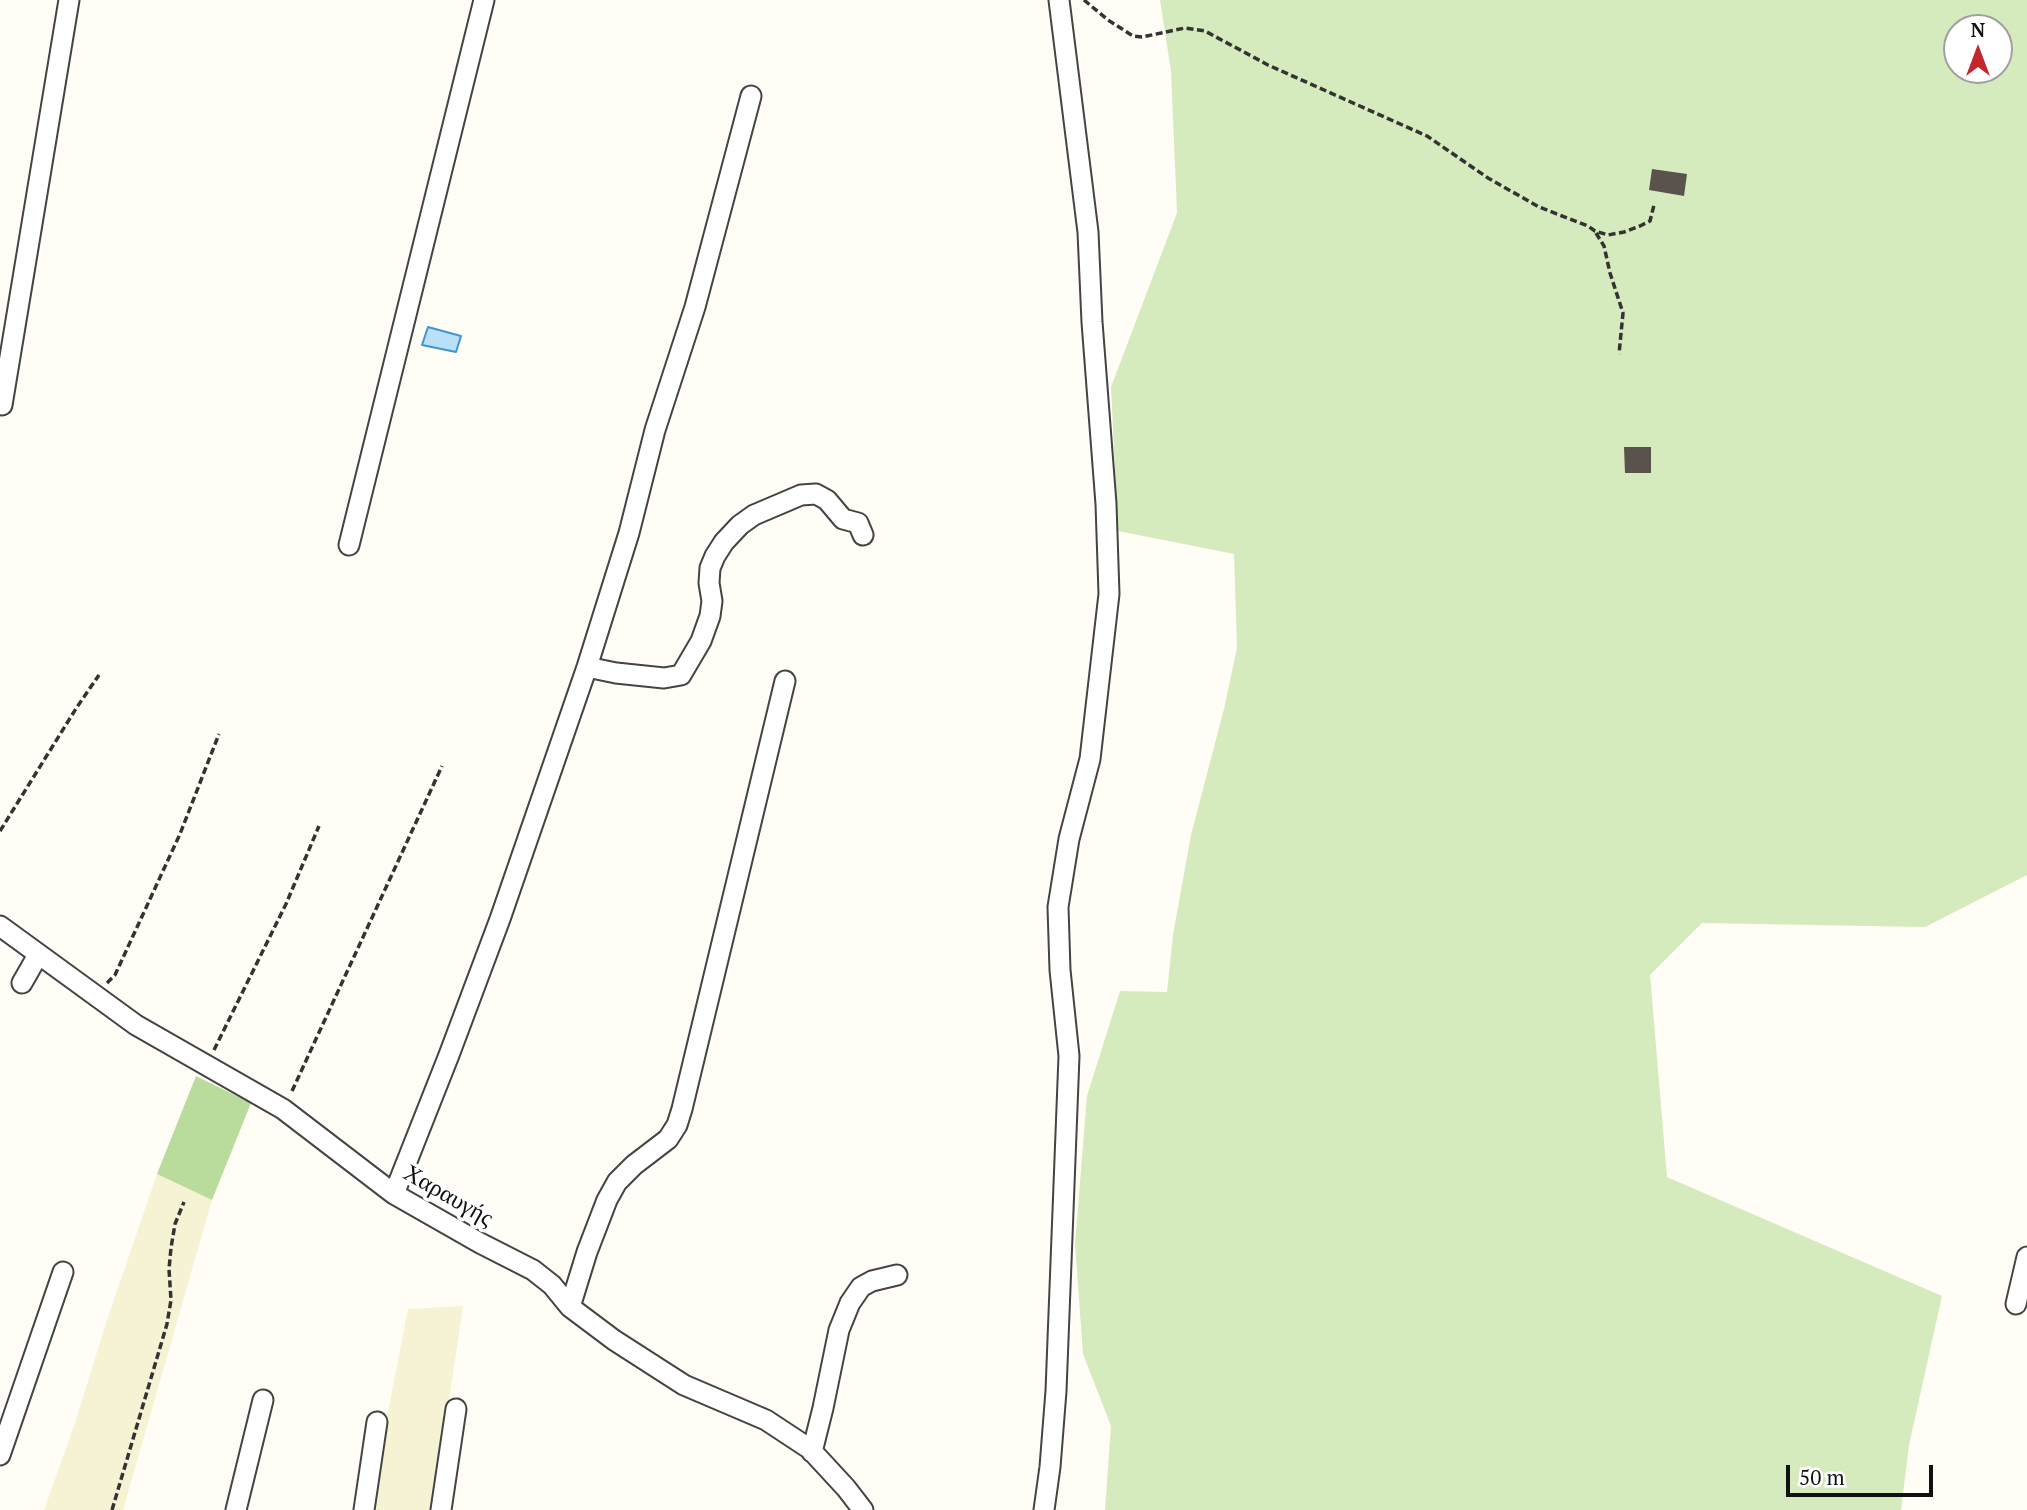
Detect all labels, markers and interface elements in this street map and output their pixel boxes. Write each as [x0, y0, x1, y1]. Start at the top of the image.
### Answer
north arrow [1943, 14, 2013, 84]
text: N [1971, 17, 1985, 42]
street label: Χαραυγής [398, 1159, 498, 1233]
scale bar [1789, 1450, 1936, 1494]
text: 50 m [1799, 1463, 1845, 1491]

